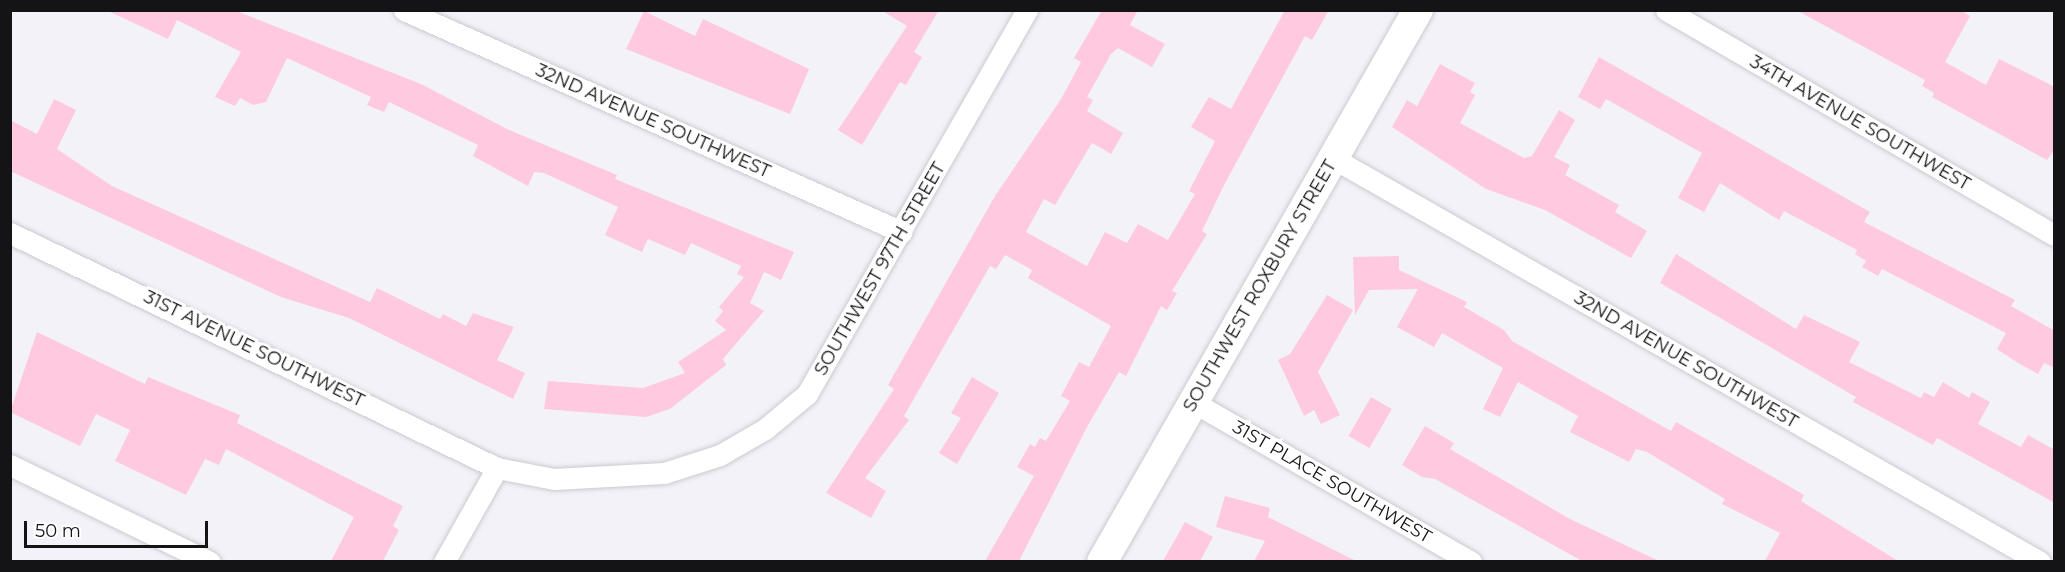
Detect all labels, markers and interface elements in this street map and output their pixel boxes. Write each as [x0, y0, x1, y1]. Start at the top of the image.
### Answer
street label: 34TH AVENUE SOUTHWEST [1746, 51, 1974, 195]
street label: 32ND AVENUE SOUTHWEST [532, 59, 774, 183]
street label: SOUTHWEST ROXBURY STREET [1179, 156, 1341, 416]
street label: SOUTHWEST 97TH STREET [810, 159, 950, 379]
street label: 31ST AVENUE SOUTHWEST [140, 286, 368, 412]
street label: 32ND AVENUE SOUTHWEST [1570, 287, 1802, 433]
street label: 31ST PLACE SOUTHWEST [1229, 416, 1435, 548]
scale bar [27, 509, 212, 547]
text: 50 m [35, 520, 81, 542]

